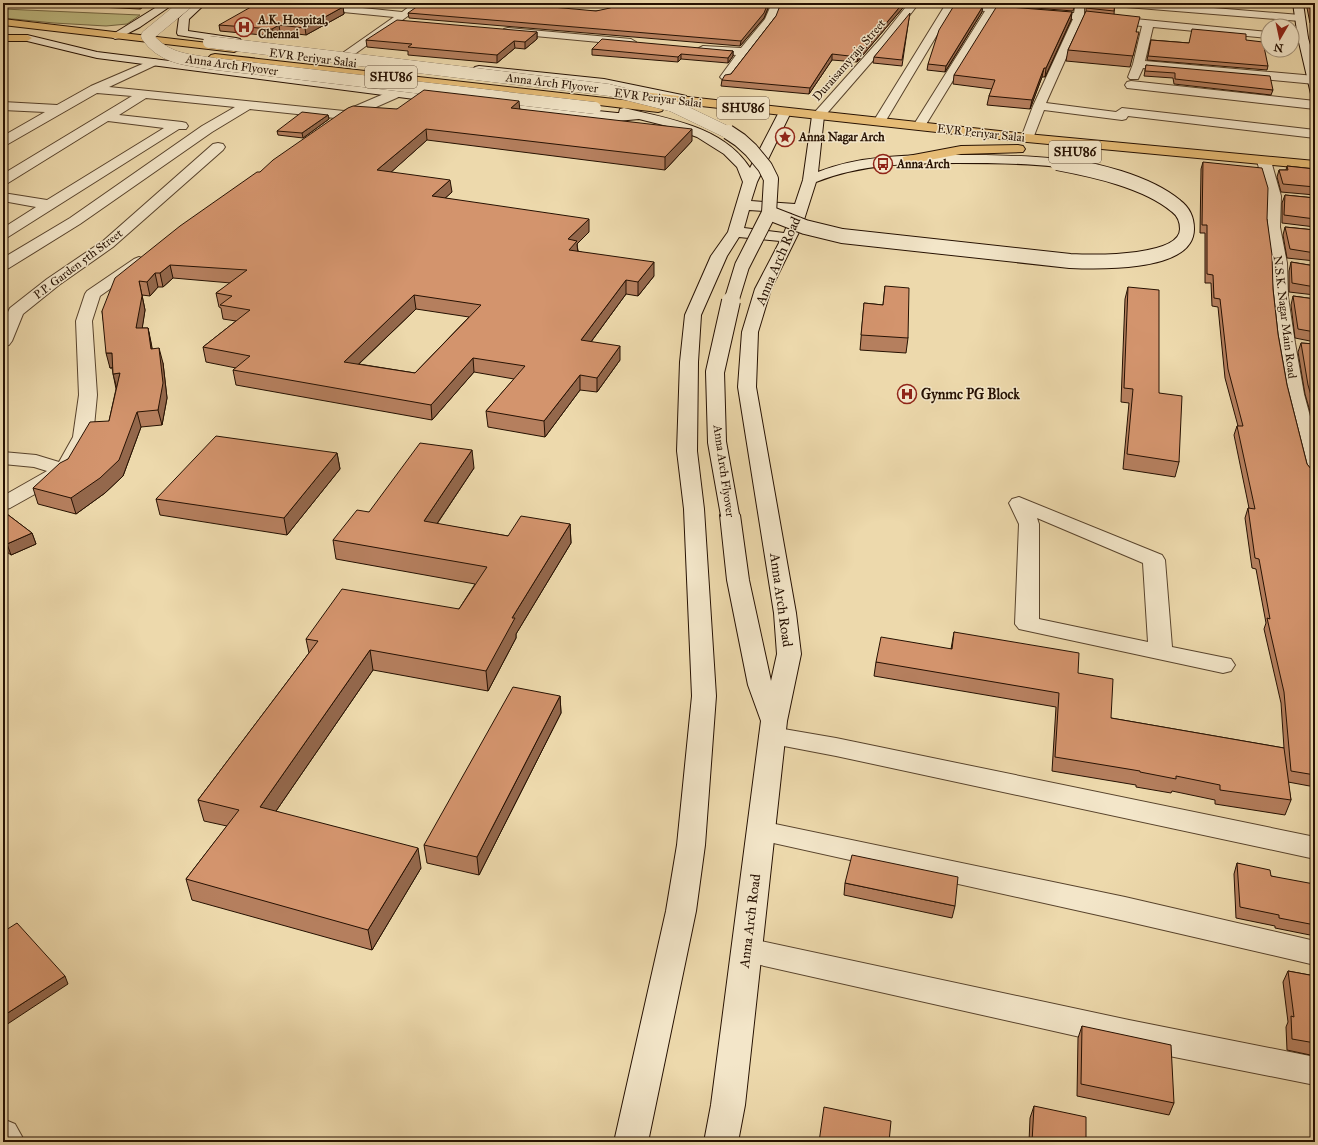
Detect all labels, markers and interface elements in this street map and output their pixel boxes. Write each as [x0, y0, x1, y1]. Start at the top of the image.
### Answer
place label: A.K. Hospital, Chennai [257, 13, 328, 41]
hospital icon: A.K. Hospital, Chennai [233, 16, 255, 38]
street label: Duraisamyraja Street [810, 16, 889, 104]
north arrow [1260, 18, 1300, 58]
text: N [1272, 40, 1284, 55]
street label: EVR Periyar Salai [268, 46, 358, 70]
street label: Anna Arch Flyover [184, 51, 280, 78]
road number: SHU86 [365, 66, 417, 88]
street label: Anna Arch Flyover [504, 70, 600, 96]
street label: EVR Periyar Salai [613, 86, 703, 110]
road number: SHU86 [717, 97, 769, 119]
street label: EVR Periyar Salai [936, 121, 1026, 145]
place icon: Anna Nagar Arch [774, 126, 796, 148]
place label: Anna Nagar Arch [798, 130, 885, 145]
road number: SHU86 [1049, 141, 1101, 163]
bus stop icon: Anna Arch [872, 153, 894, 175]
place label: Anna Arch [896, 157, 950, 171]
street label: Anna Arch Road [751, 214, 804, 309]
street label: P.P. Garden 5th Street [31, 226, 126, 302]
street label: N.S.K. Nagar Main Road [1270, 255, 1299, 379]
hospital icon: Gynmc PG Block [896, 383, 918, 405]
place label: Gynmc PG Block [921, 386, 1020, 404]
street label: Anna Arch Flyover [710, 423, 737, 519]
street label: Anna Arch Road [766, 551, 796, 648]
street label: Anna Arch Road [736, 873, 764, 970]

